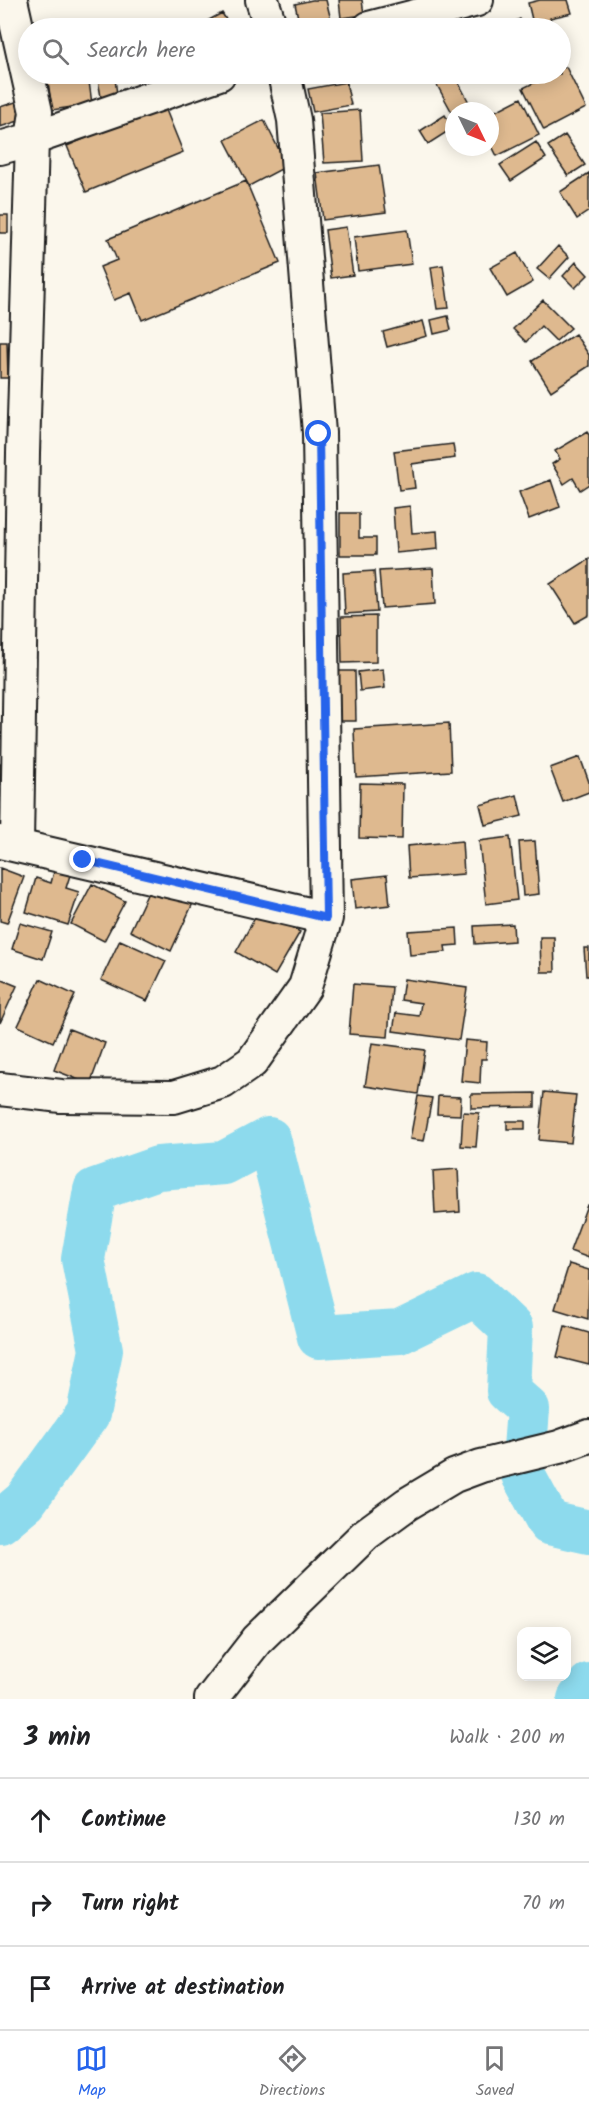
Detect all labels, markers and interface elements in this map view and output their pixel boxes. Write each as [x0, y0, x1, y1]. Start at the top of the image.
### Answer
search box [18, 18, 571, 84]
text: Search here [87, 34, 195, 69]
icon: search [39, 35, 72, 68]
north arrow [445, 102, 499, 156]
route start [305, 420, 331, 446]
route end [69, 846, 95, 872]
map controls [517, 1627, 571, 1681]
button: layers [517, 1627, 571, 1681]
text: 3 min [24, 1717, 91, 1759]
text: Walk · 200 m [449, 1722, 565, 1754]
text: Continue [81, 1803, 166, 1838]
icon: ahead [24, 1804, 57, 1837]
text: 130 m [513, 1804, 565, 1836]
text: Turn right [81, 1887, 179, 1922]
icon: right [24, 1888, 57, 1921]
text: 70 m [522, 1888, 565, 1920]
text: Arrive at destination [81, 1971, 284, 2006]
icon: arrive [24, 1972, 57, 2005]
tab: Map [75, 2042, 108, 2103]
tab: Directions [259, 2042, 325, 2103]
tab: Saved [476, 2042, 514, 2103]

